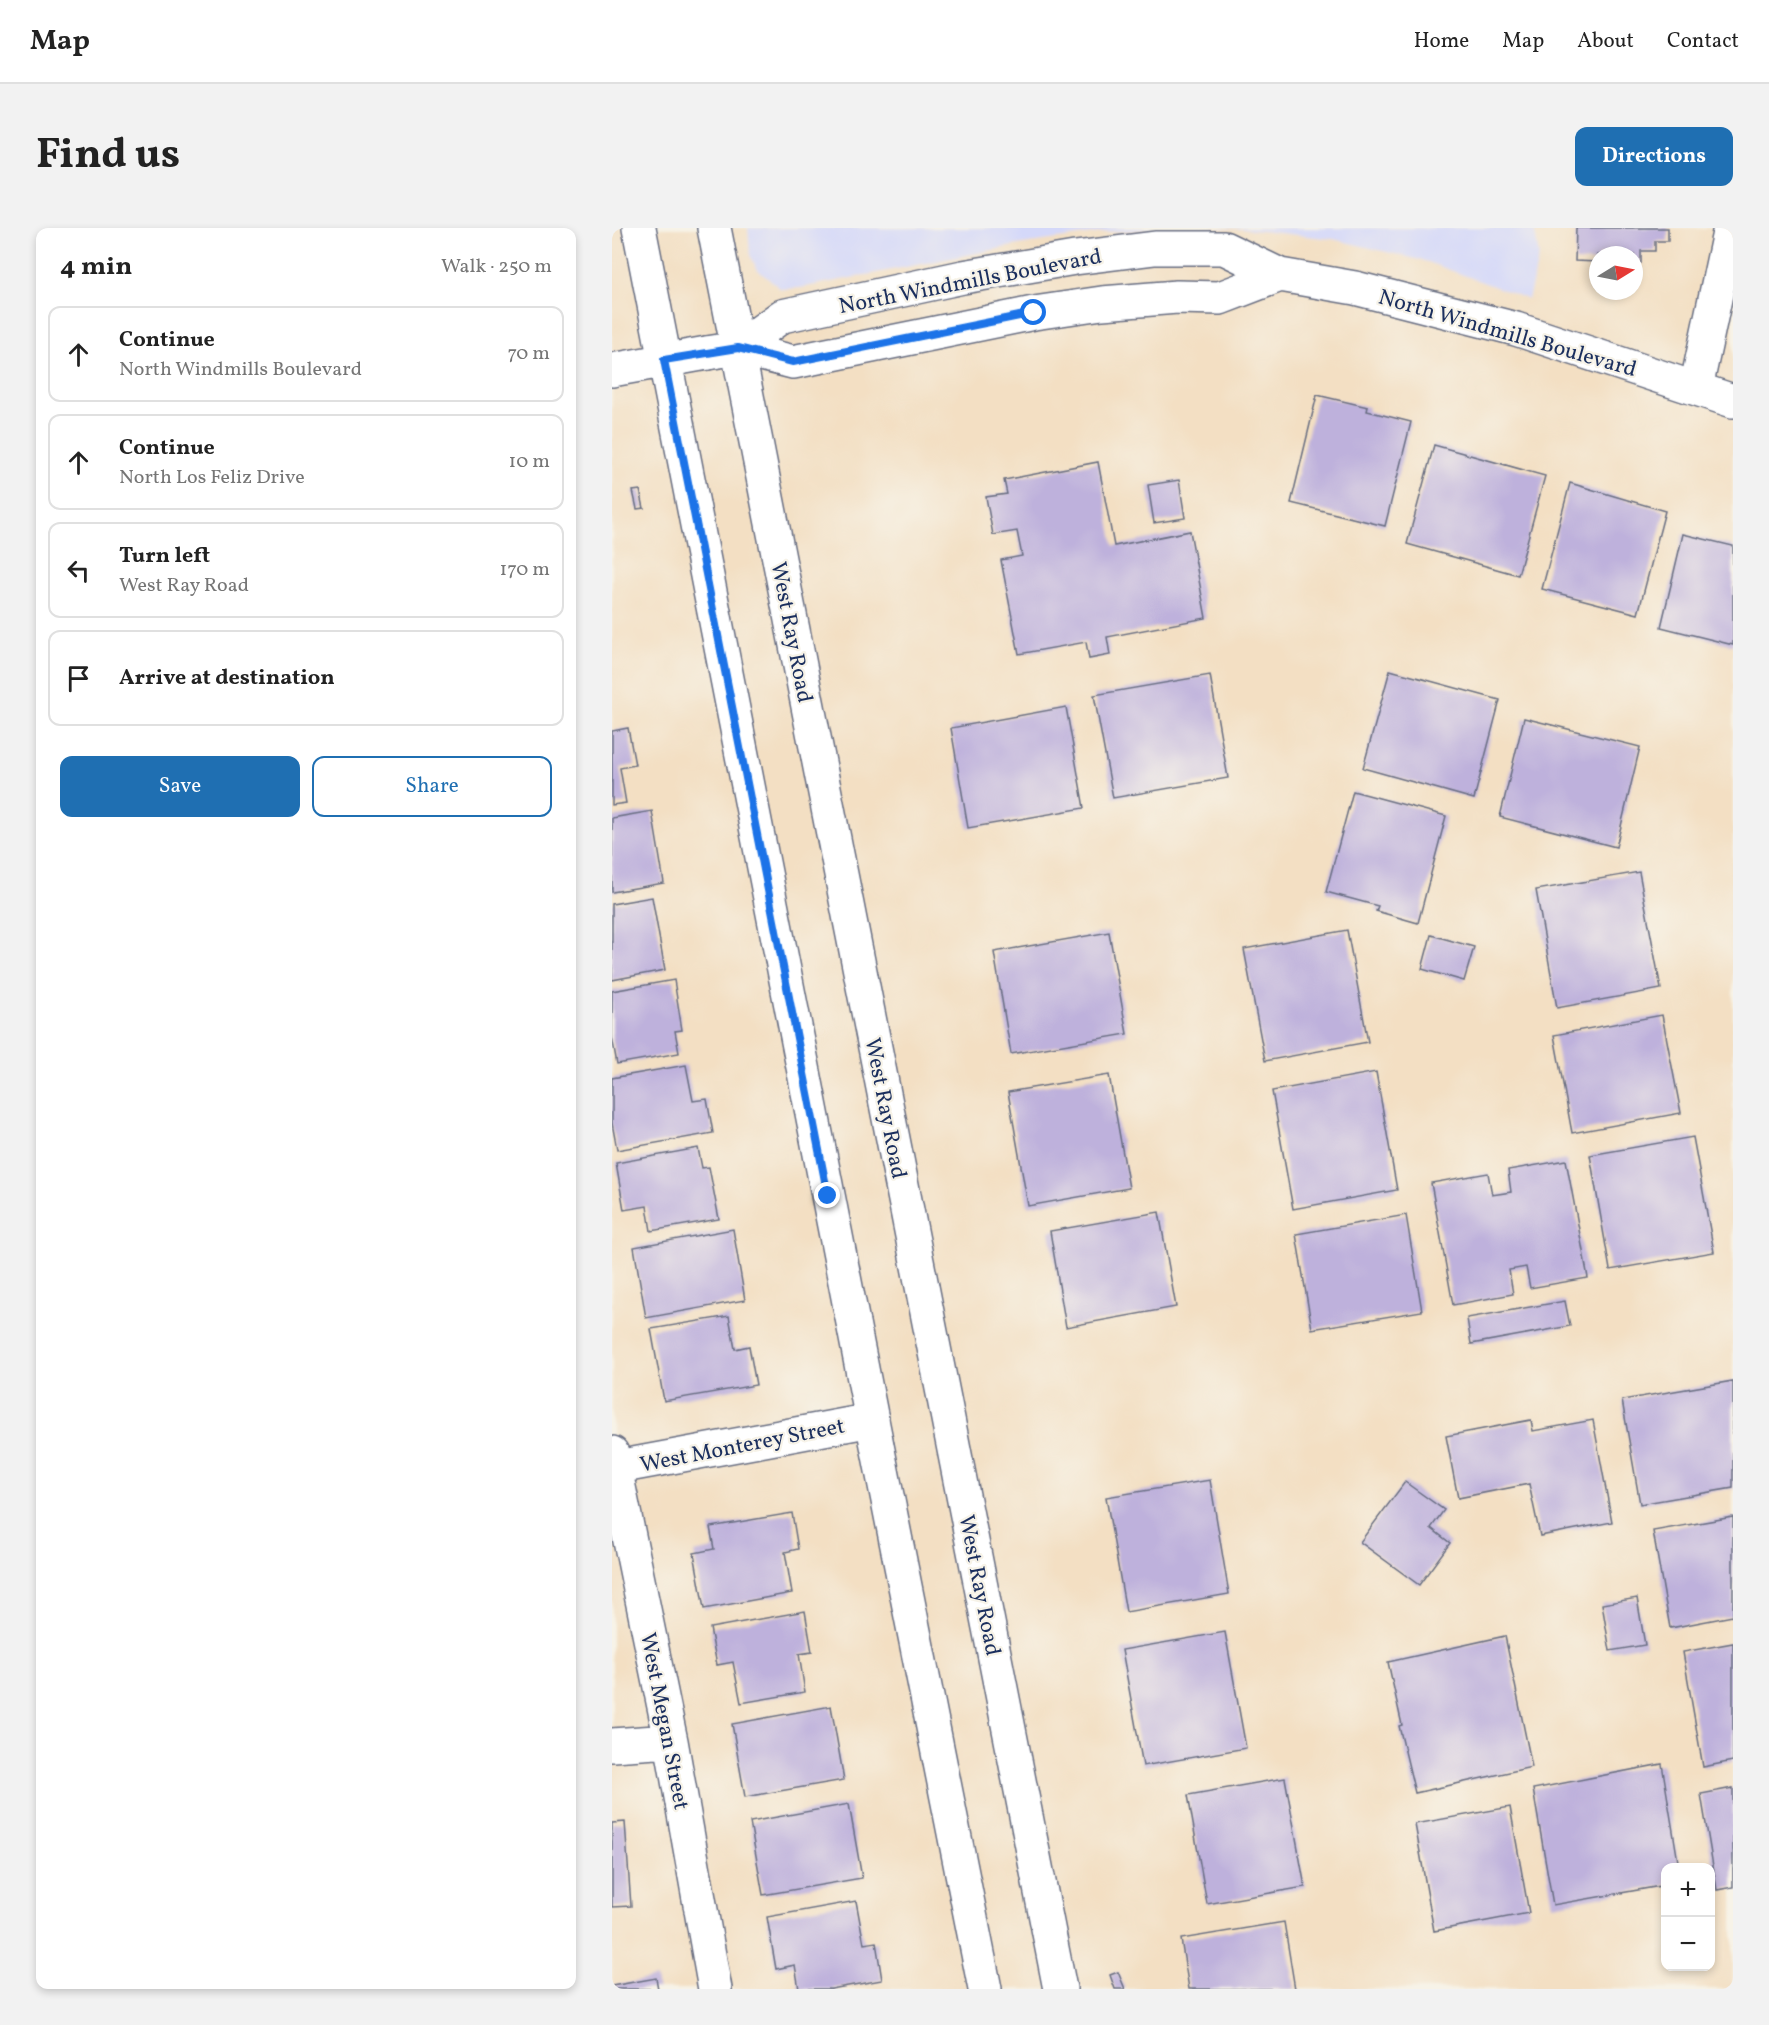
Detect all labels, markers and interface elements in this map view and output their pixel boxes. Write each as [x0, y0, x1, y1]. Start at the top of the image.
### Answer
text: Map [30, 22, 90, 61]
text: Home [1414, 27, 1469, 56]
text: Map [1502, 27, 1544, 56]
text: About [1577, 27, 1634, 56]
text: Contact [1667, 27, 1739, 56]
text: Find us [36, 127, 180, 186]
button: Directions [1575, 127, 1733, 186]
street label: North Windmills Boulevard [836, 242, 1105, 323]
north arrow [1589, 246, 1643, 300]
text: 4 min [60, 249, 132, 285]
text: Walk · 250 m [441, 253, 552, 281]
street label: North Windmills Boulevard [1375, 283, 1640, 386]
route start [1020, 299, 1046, 325]
text: Continue [119, 325, 215, 356]
icon: ahead [62, 338, 95, 371]
text: 70 m [507, 340, 550, 368]
text: North Windmills Boulevard [119, 356, 362, 384]
text: Continue [119, 433, 215, 464]
icon: ahead [62, 446, 95, 479]
text: 10 m [509, 448, 550, 476]
text: North Los Feliz Drive [119, 464, 305, 492]
text: Turn left [119, 541, 210, 572]
icon: left [62, 554, 95, 587]
text: 170 m [500, 556, 550, 584]
street label: West Ray Road [762, 559, 819, 706]
text: West Ray Road [119, 572, 249, 600]
icon: arrive [62, 662, 95, 695]
text: Arrive at destination [119, 663, 335, 694]
button: Save [60, 756, 300, 817]
button: Share [312, 756, 552, 817]
street label: West Ray Road [856, 1035, 913, 1182]
route end [814, 1182, 840, 1208]
street label: West Monterey Street [638, 1411, 848, 1481]
street label: West Ray Road [950, 1512, 1007, 1659]
street label: West Megan Street [631, 1630, 696, 1813]
map controls [1661, 1863, 1715, 1971]
button: + [1661, 1863, 1715, 1917]
button: − [1661, 1917, 1715, 1971]

